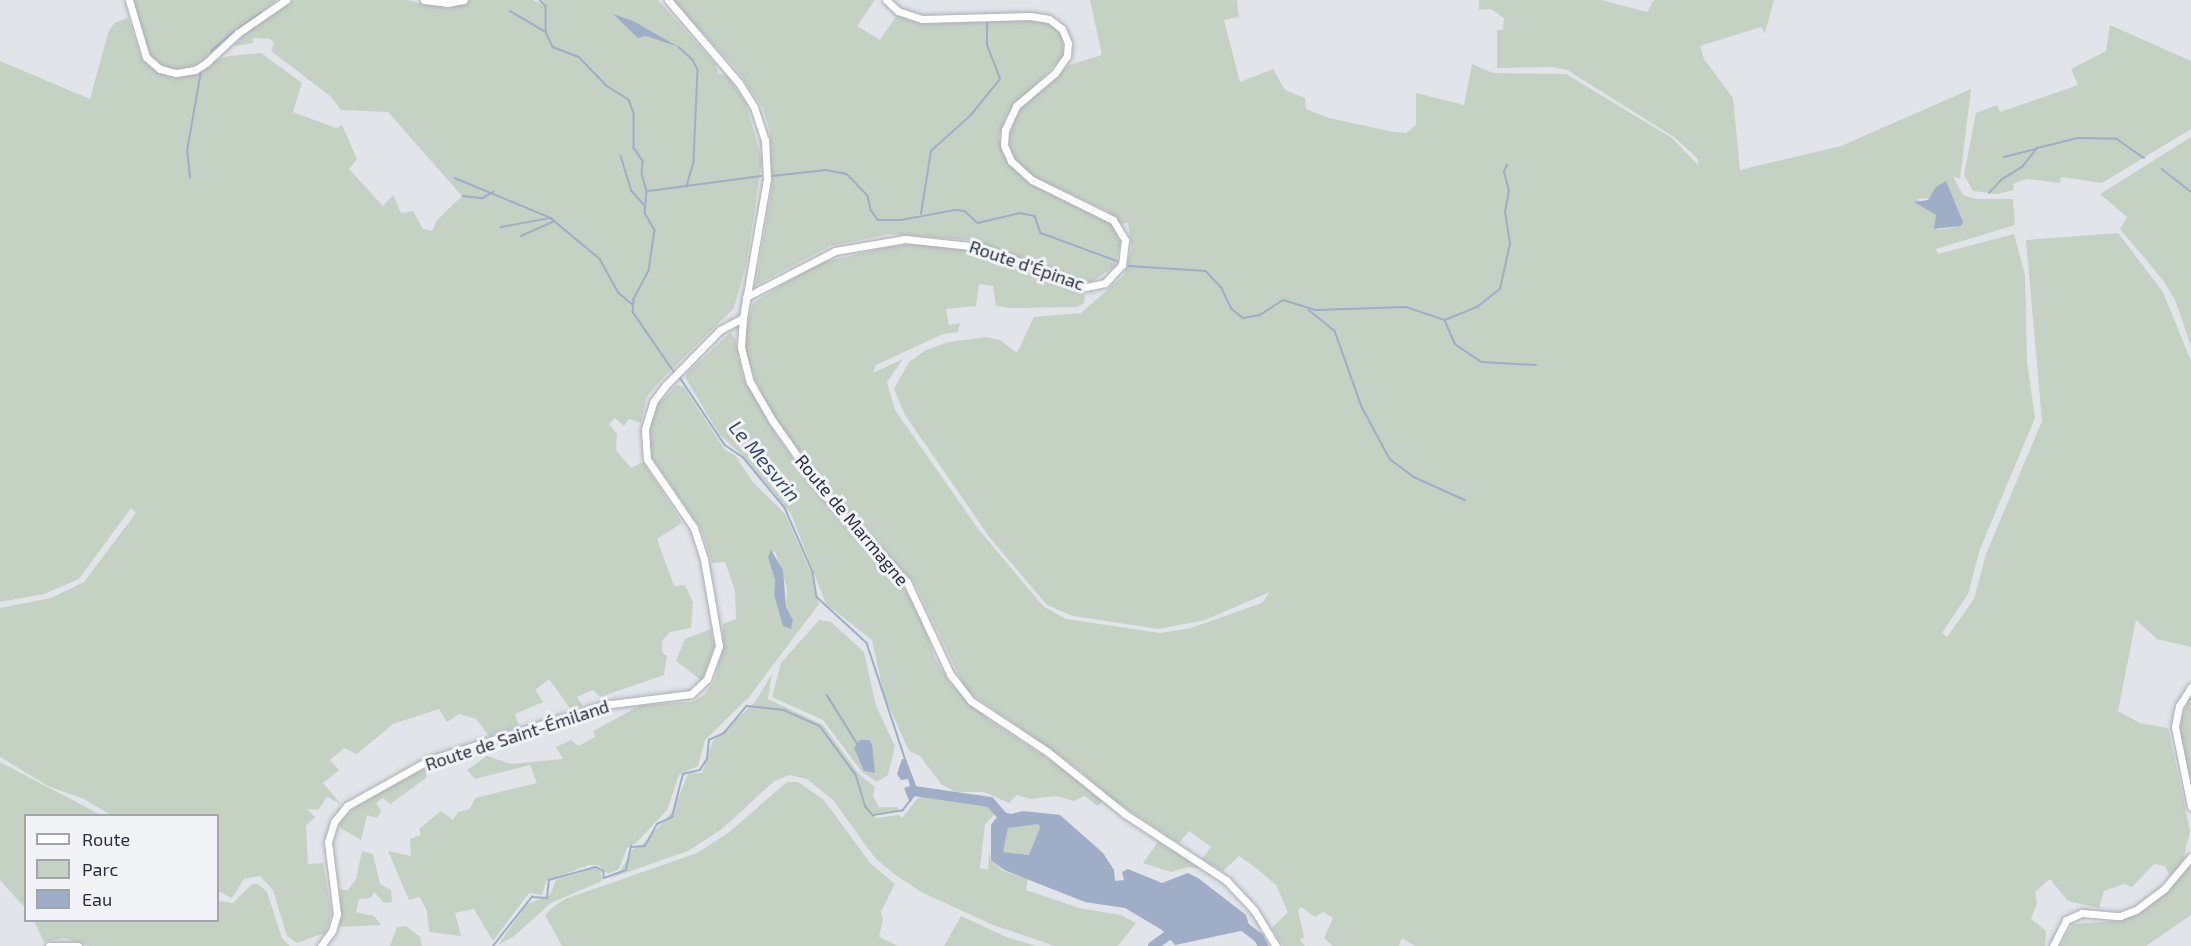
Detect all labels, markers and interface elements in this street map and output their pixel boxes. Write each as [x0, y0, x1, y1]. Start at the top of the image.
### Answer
street label: Route d'Épinac [967, 235, 1087, 295]
water label: Le Mesvrin [724, 415, 806, 507]
street label: Route de Marmagne [791, 450, 913, 590]
street label: Route de Saint-Émiland [422, 695, 612, 775]
legend [24, 814, 219, 922]
text: Route [82, 828, 130, 850]
text: Parc [82, 858, 118, 880]
text: Eau [82, 888, 112, 910]

